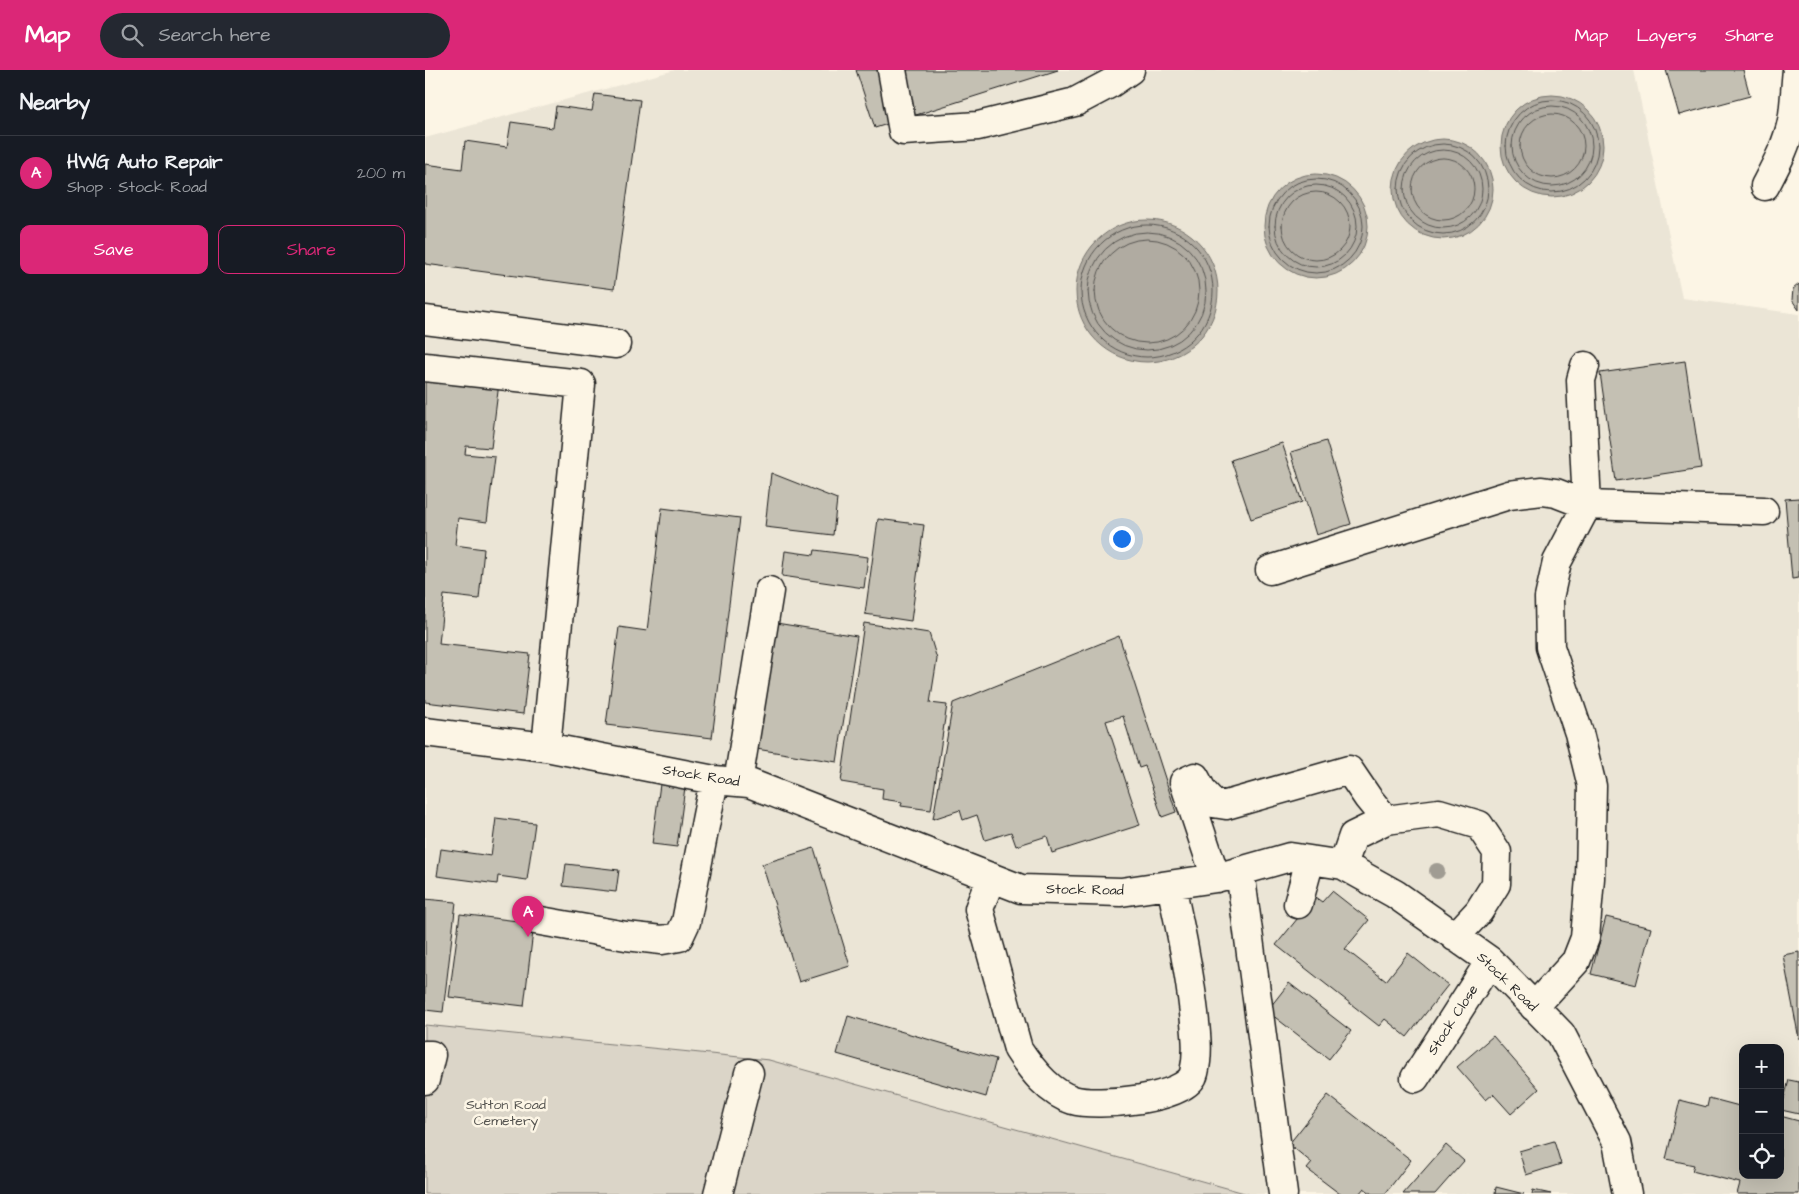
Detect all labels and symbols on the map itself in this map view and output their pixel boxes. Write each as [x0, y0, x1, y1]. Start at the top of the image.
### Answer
your location [1109, 526, 1135, 552]
street label: Stock Road [661, 760, 741, 792]
street label: Stock Road [1046, 879, 1124, 901]
pin: A [512, 896, 544, 937]
street label: Stock Road [1472, 948, 1542, 1016]
street label: Stock Close [1423, 981, 1483, 1059]
park label: Sutton Road Cemetery [466, 1095, 546, 1131]

